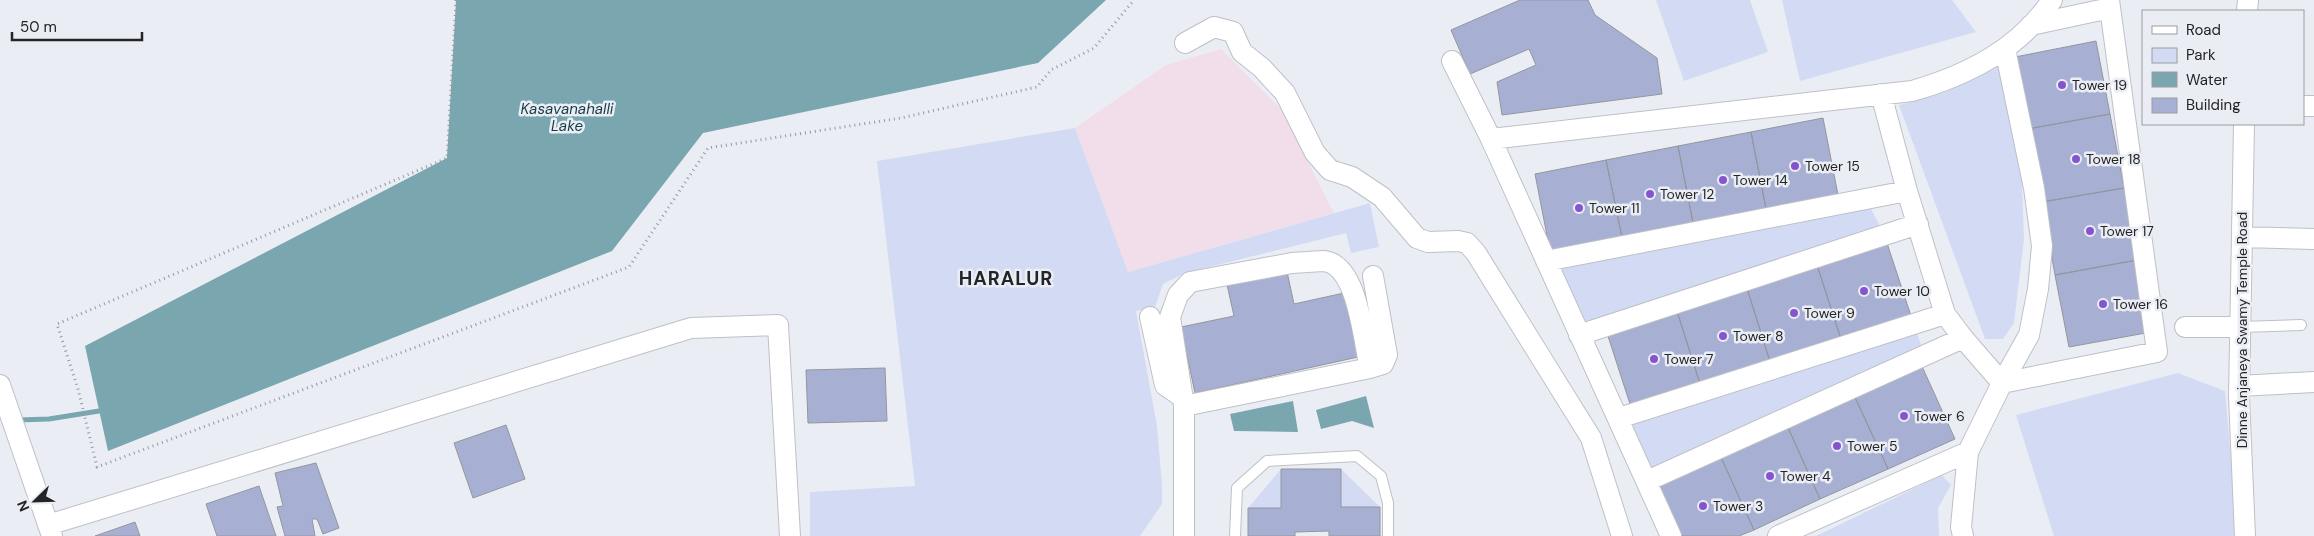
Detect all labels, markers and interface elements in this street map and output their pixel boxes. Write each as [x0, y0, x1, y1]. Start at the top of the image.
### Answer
scale bar [12, 10, 142, 42]
legend [2142, 10, 2304, 125]
text: 50 m [20, 17, 57, 37]
text: Road [2186, 20, 2221, 40]
text: Park [2186, 45, 2216, 65]
text: Water [2186, 70, 2228, 90]
place label: Tower 19 [2072, 76, 2127, 94]
marker: Tower 19 [2056, 79, 2068, 91]
text: Building [2186, 95, 2241, 115]
water label: Kasavanahalli Lake [521, 99, 614, 136]
place label: Tower 18 [2086, 150, 2141, 168]
marker: Tower 18 [2070, 153, 2082, 165]
place label: Tower 15 [1805, 157, 1860, 175]
marker: Tower 15 [1789, 160, 1801, 172]
place label: Tower 14 [1733, 171, 1788, 189]
marker: Tower 14 [1717, 174, 1729, 186]
place label: Tower 12 [1660, 185, 1714, 203]
marker: Tower 12 [1644, 188, 1656, 200]
place label: Tower 11 [1589, 199, 1640, 217]
marker: Tower 11 [1573, 202, 1585, 214]
street label: Dinne Anjaneya Swamy Temple Road [2233, 212, 2251, 448]
place label: Tower 17 [2100, 222, 2154, 240]
marker: Tower 17 [2084, 225, 2096, 237]
district label: HARALUR [959, 266, 1053, 291]
place label: Tower 10 [1874, 282, 1930, 300]
marker: Tower 10 [1858, 285, 1870, 297]
place label: Tower 16 [2113, 295, 2168, 313]
marker: Tower 16 [2097, 298, 2109, 310]
place label: Tower 9 [1804, 304, 1855, 322]
marker: Tower 9 [1788, 307, 1800, 319]
place label: Tower 8 [1733, 327, 1783, 345]
marker: Tower 8 [1717, 330, 1729, 342]
place label: Tower 7 [1664, 350, 1713, 368]
marker: Tower 7 [1648, 353, 1660, 365]
place label: Tower 6 [1914, 407, 1965, 425]
marker: Tower 6 [1898, 410, 1910, 422]
place label: Tower 5 [1847, 437, 1897, 455]
marker: Tower 5 [1831, 440, 1843, 452]
place label: Tower 4 [1780, 467, 1831, 485]
marker: Tower 4 [1764, 470, 1776, 482]
north arrow [10, 476, 60, 526]
place label: Tower 3 [1713, 497, 1763, 515]
text: N [13, 498, 33, 514]
marker: Tower 3 [1697, 500, 1709, 512]

